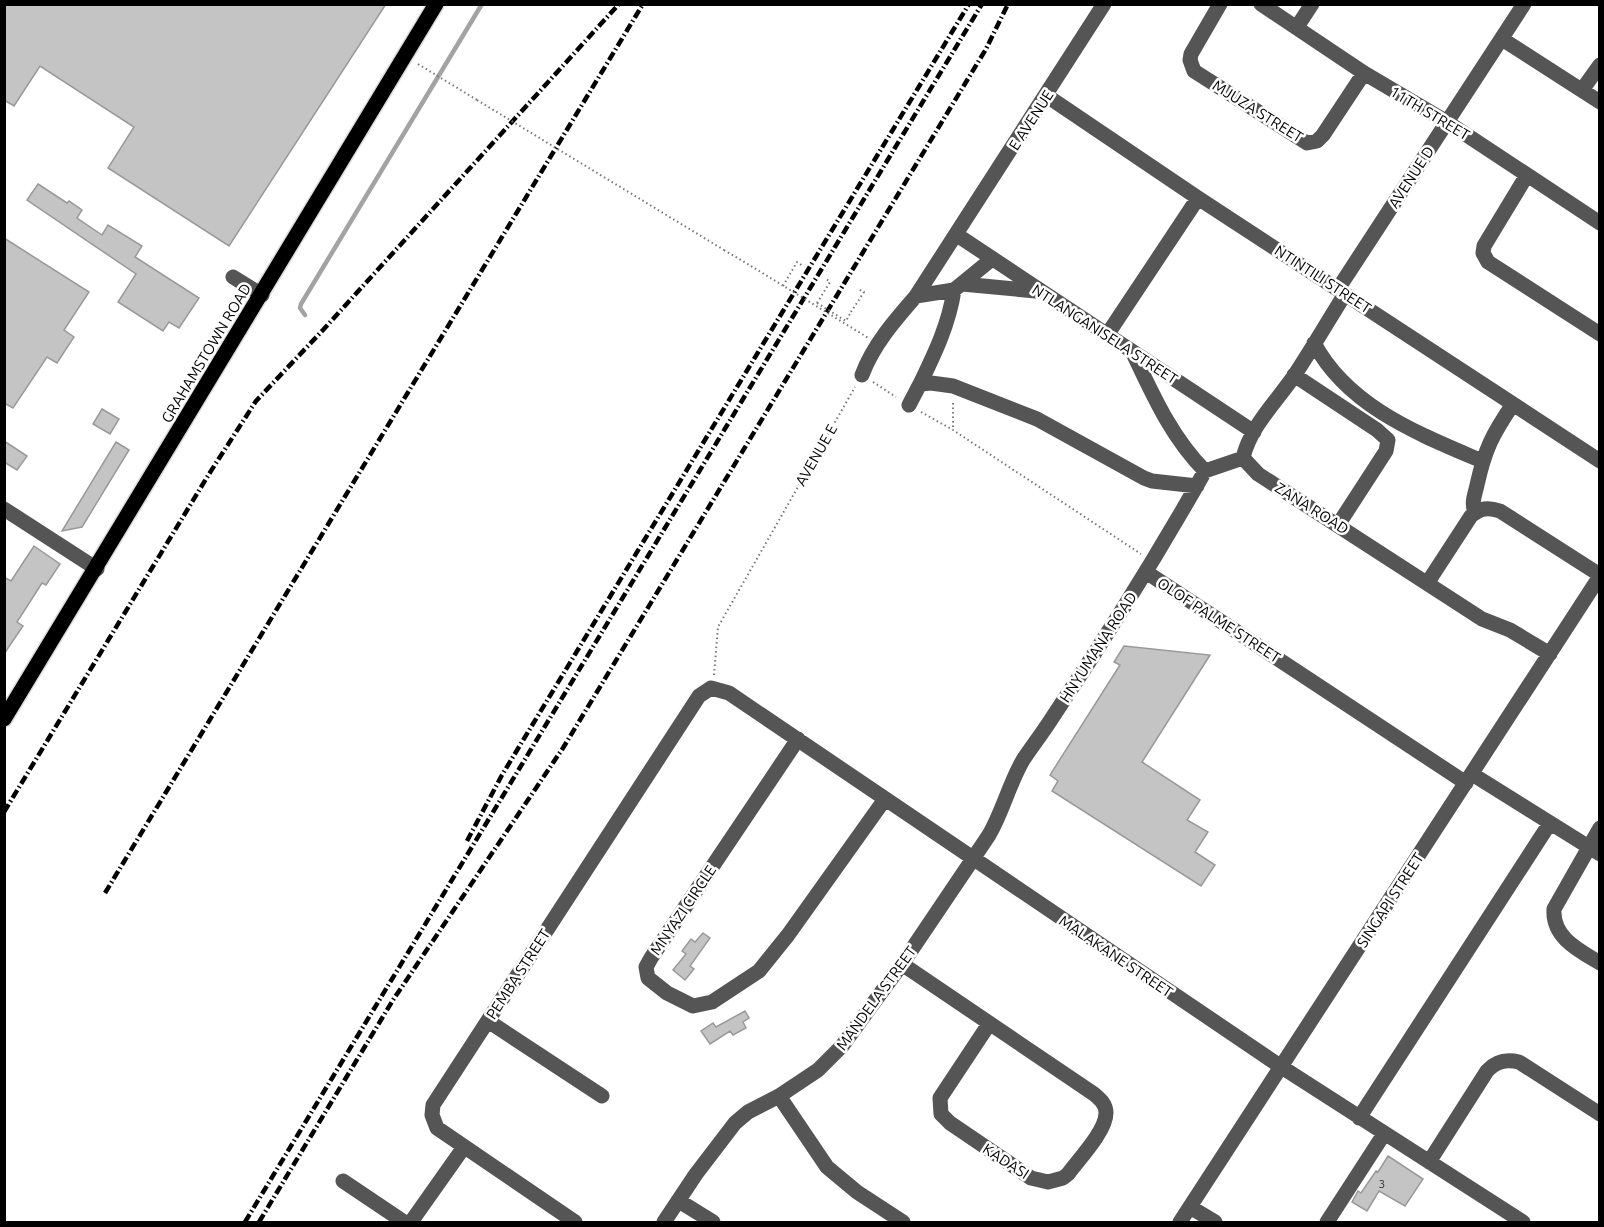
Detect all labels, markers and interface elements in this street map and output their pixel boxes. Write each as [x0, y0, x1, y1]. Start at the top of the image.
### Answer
street label: MJUZA STREET [1210, 76, 1307, 146]
street label: 11TH STREET [1387, 83, 1473, 144]
street label: E AVENUE [1005, 87, 1057, 153]
street label: AVENUE D [1385, 143, 1437, 211]
street label: NTINTILI STREET [1272, 242, 1375, 317]
street label: GRAHAMSTOWN ROAD [158, 280, 254, 426]
street label: NTLANGANISELA STREET [1029, 281, 1181, 388]
street label: AVENUE E [792, 421, 840, 489]
street label: ZANA ROAD [1272, 479, 1352, 537]
street label: OLOF PALME STREET [1154, 574, 1284, 666]
street label: HNYUMANA ROAD [1056, 589, 1140, 705]
street label: SINGAPI STREET [1353, 849, 1427, 950]
street label: MNYAZI CIRCLE [647, 862, 719, 958]
street label: MALAKANE STREET [1056, 912, 1177, 1001]
street label: PEMBA STREET [483, 925, 554, 1022]
street label: MANDELA STREET [833, 942, 920, 1053]
street label: KADASI [980, 1140, 1032, 1182]
house number: 3 [1379, 1177, 1385, 1190]

